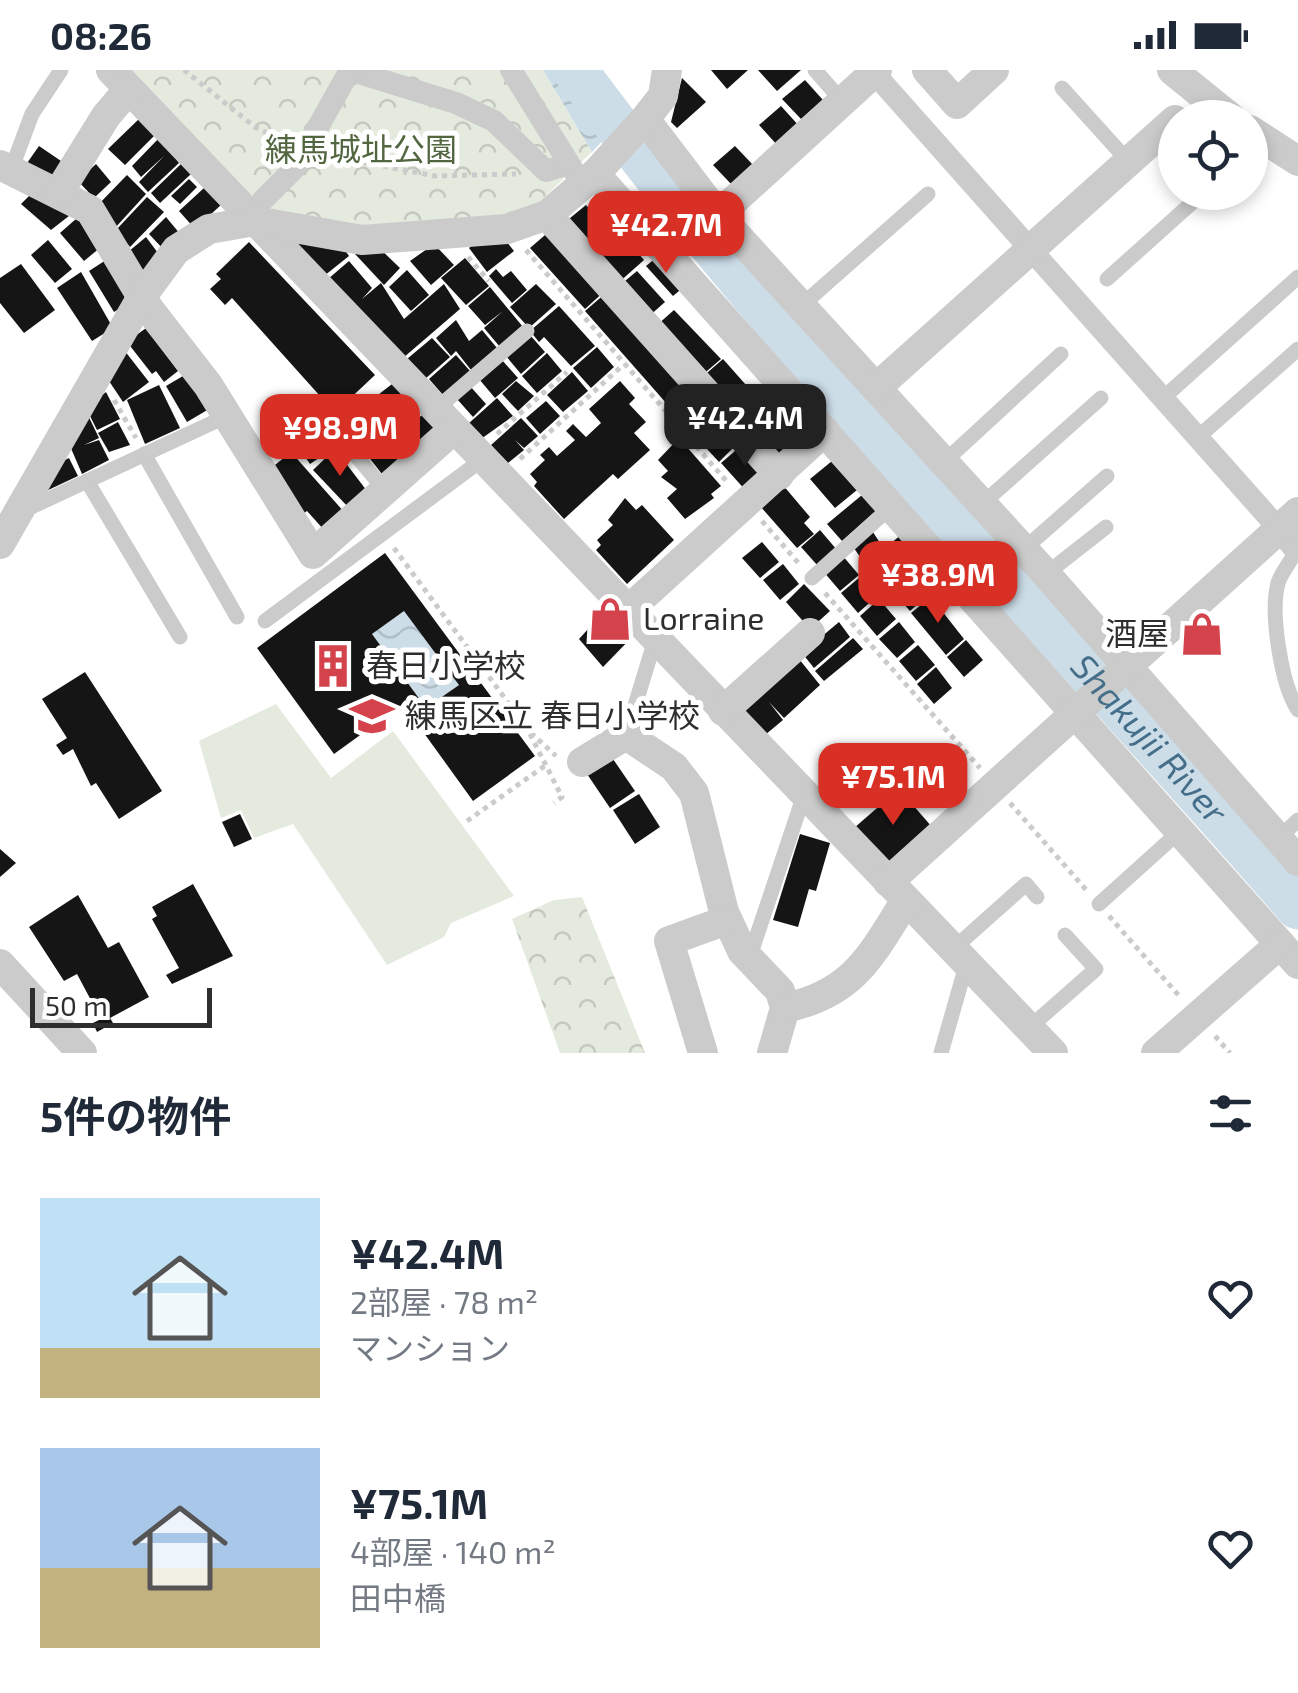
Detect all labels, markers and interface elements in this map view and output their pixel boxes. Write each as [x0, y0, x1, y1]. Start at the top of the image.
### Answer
text: 08:26 [50, 12, 152, 58]
map controls [1158, 100, 1268, 210]
button: locate [1158, 100, 1268, 210]
park label: 練馬城址公園 [265, 129, 457, 167]
pin: ¥42.7M [585, 191, 747, 276]
text: ¥42.7M [609, 204, 723, 242]
pin: ¥42.4M [664, 384, 826, 469]
pin: ¥98.9M [259, 394, 421, 479]
text: ¥42.4M [686, 397, 804, 435]
text: ¥98.9M [282, 407, 398, 445]
pin: ¥38.9M [857, 541, 1019, 626]
text: ¥38.9M [880, 554, 996, 592]
shop icon: Lorraine [586, 595, 634, 643]
place label: Lorraine [643, 598, 765, 636]
shop icon: 酒屋 [1178, 610, 1226, 658]
place label: 酒屋 [1105, 613, 1169, 651]
building icon: 春日小学校 [309, 642, 357, 690]
water label: Shakujii River [1063, 644, 1238, 832]
place label: 春日小学校 [366, 645, 526, 683]
school or university icon: 練馬区立 春日小学校 [348, 692, 396, 740]
place label: 練馬区立 春日小学校 [405, 695, 700, 733]
pin: ¥75.1M [812, 743, 974, 828]
text: ¥75.1M [840, 756, 946, 794]
scale bar [30, 983, 212, 1028]
text: 50 m [45, 988, 108, 1022]
icon: filters [1203, 1086, 1258, 1141]
text: 5件の物件 [40, 1090, 231, 1140]
text: ¥42.4M [350, 1227, 504, 1277]
icon: home [120, 1238, 240, 1358]
icon: heart [1203, 1271, 1258, 1326]
text: 2部屋 · 78 m² [350, 1282, 538, 1320]
text: マンション [350, 1328, 510, 1366]
text: ¥75.1M [350, 1477, 488, 1527]
icon: home [120, 1488, 240, 1608]
icon: heart [1203, 1521, 1258, 1576]
text: 4部屋 · 140 m² [350, 1532, 556, 1570]
text: 田中橋 [350, 1578, 446, 1616]

